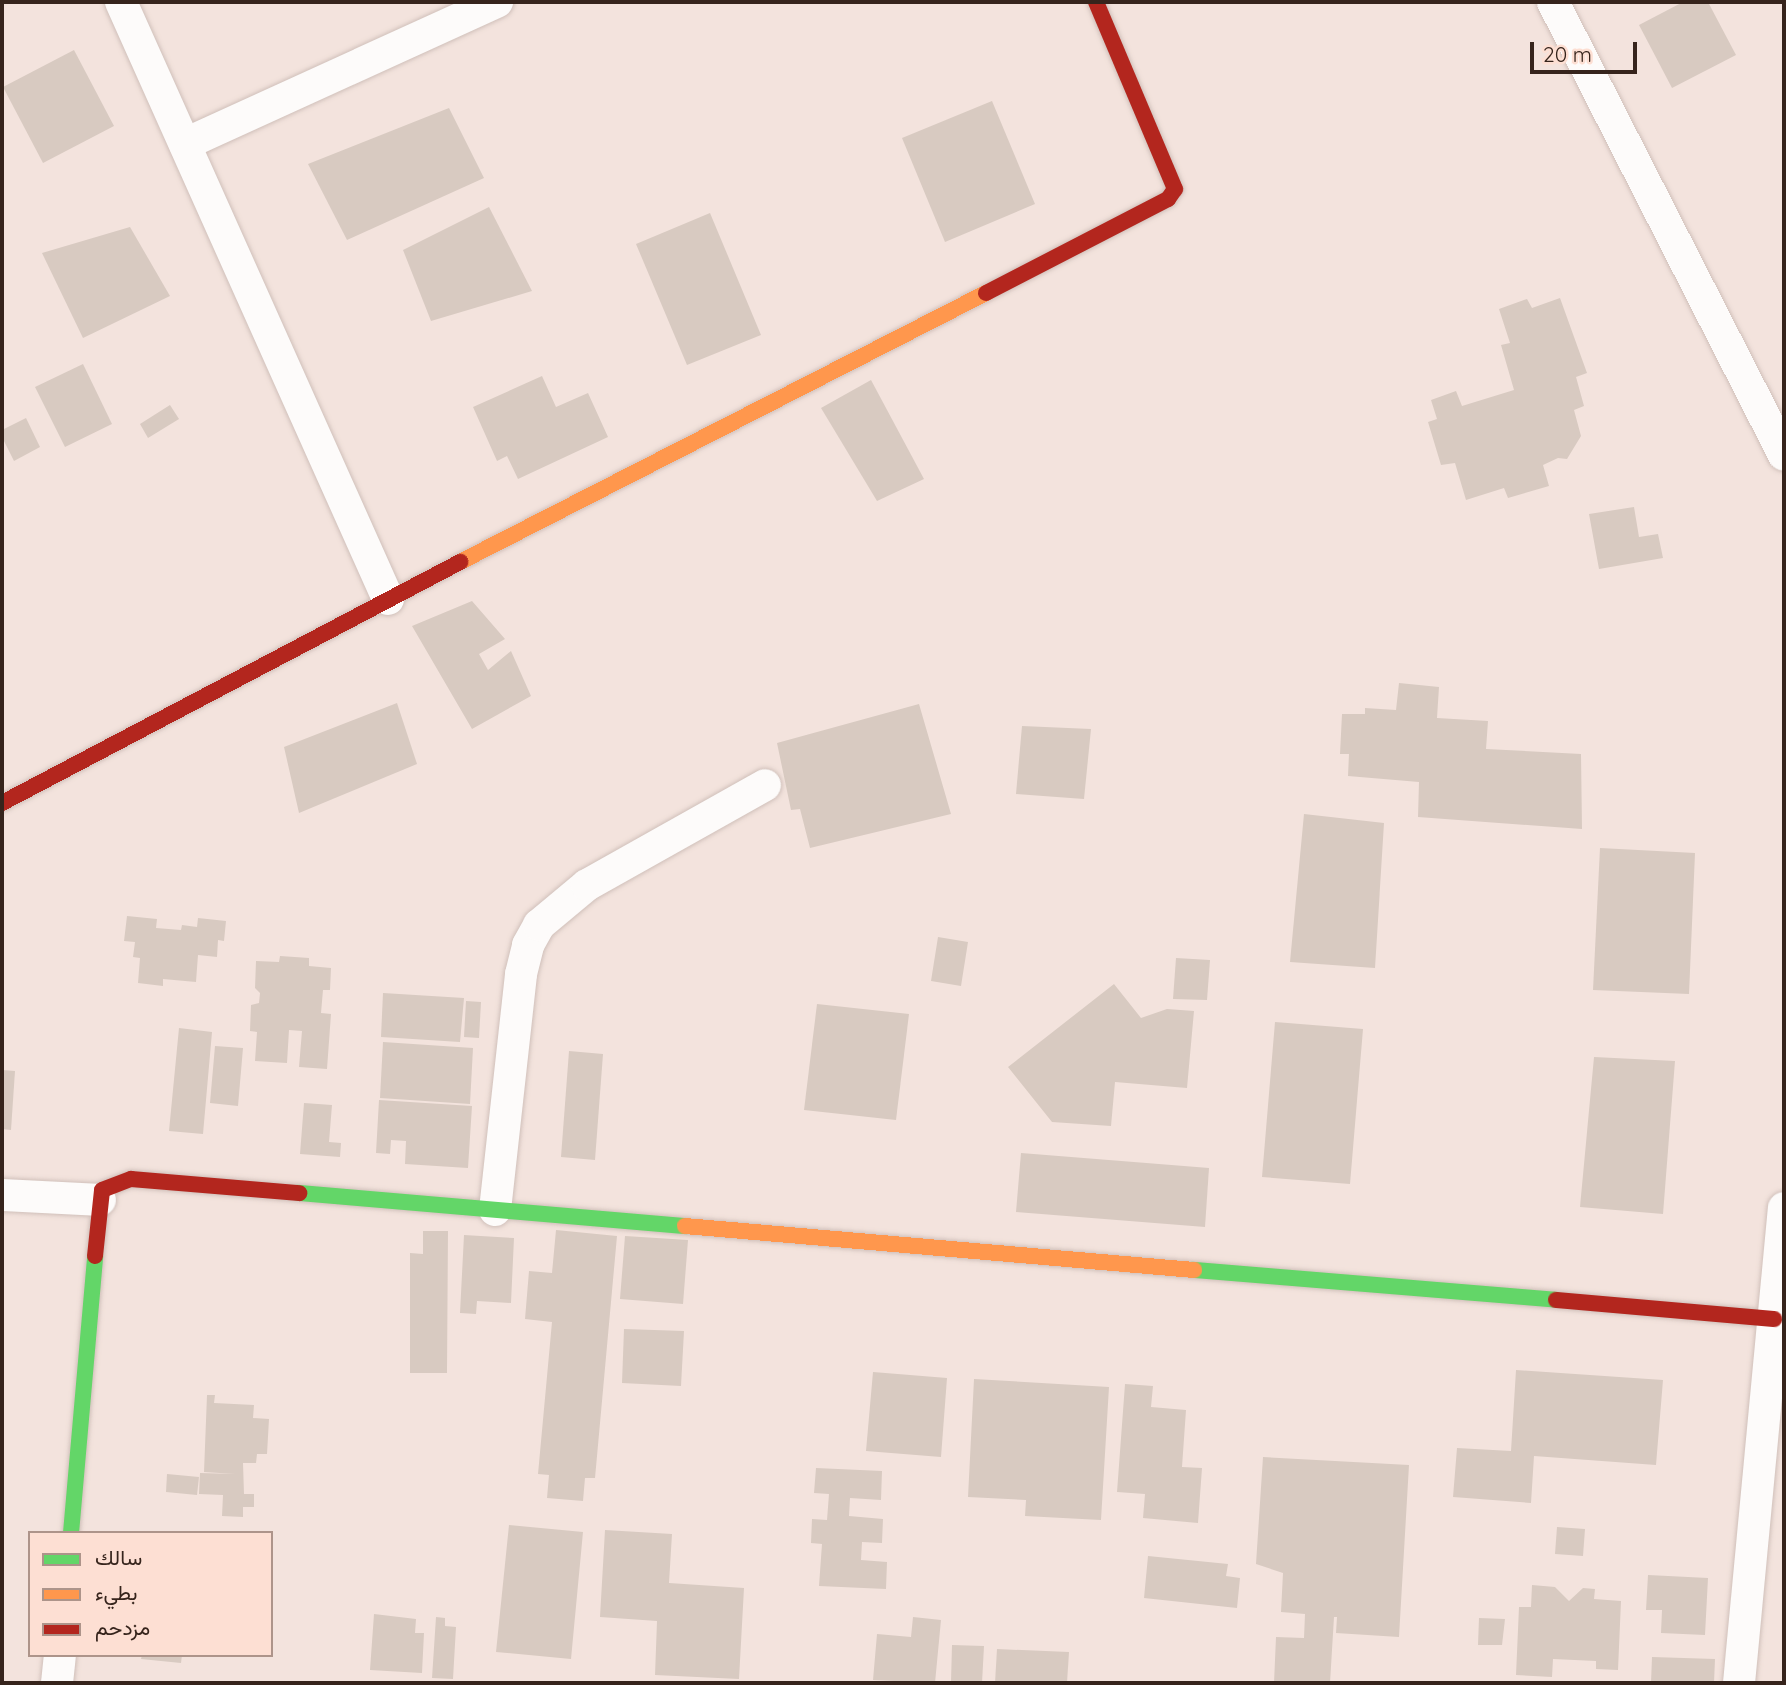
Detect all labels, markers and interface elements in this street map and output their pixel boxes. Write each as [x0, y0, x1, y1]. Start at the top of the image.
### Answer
scale bar [1534, 28, 1641, 72]
text: 20 m [1543, 41, 1592, 67]
legend [28, 1531, 273, 1657]
text: سالك [95, 1544, 142, 1570]
text: بطيء [95, 1579, 138, 1605]
text: مزدحم [95, 1614, 150, 1640]

